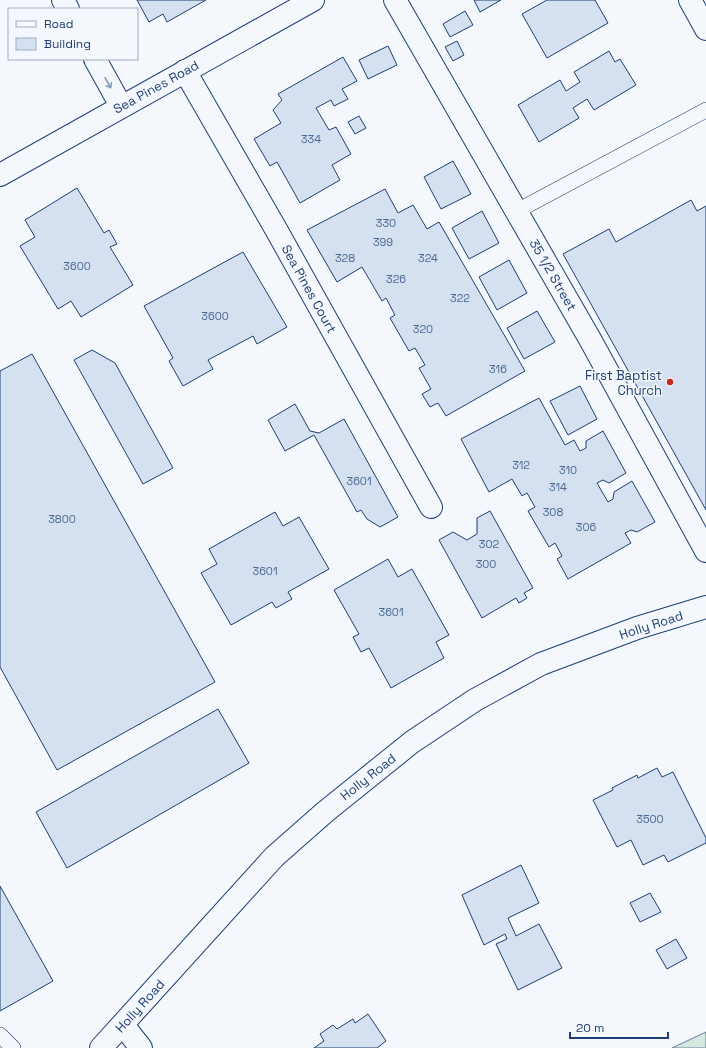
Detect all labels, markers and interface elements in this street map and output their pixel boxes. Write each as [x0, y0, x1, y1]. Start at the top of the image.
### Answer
legend [8, 8, 138, 60]
text: Road [44, 16, 73, 32]
text: Building [44, 36, 91, 52]
street label: Sea Pines Road [110, 56, 202, 118]
one-way arrow [105, 77, 112, 89]
house number: 334 [301, 132, 321, 146]
house number: 330 [376, 216, 396, 230]
house number: 399 [373, 235, 393, 249]
street label: 35 1/2 Street [526, 236, 580, 314]
street label: Sea Pines Court [278, 242, 340, 336]
house number: 328 [335, 251, 355, 265]
house number: 324 [418, 251, 438, 265]
house number: 3600 [63, 259, 91, 273]
house number: 326 [386, 272, 406, 286]
house number: 322 [450, 291, 470, 305]
house number: 3600 [201, 309, 229, 323]
house number: 320 [413, 322, 433, 336]
house number: 316 [489, 362, 507, 376]
place label: First Baptist Church [585, 367, 662, 399]
marker: First Baptist Church [665, 377, 675, 387]
house number: 312 [512, 458, 530, 472]
house number: 310 [559, 463, 577, 477]
house number: 3601 [346, 474, 372, 488]
house number: 314 [549, 480, 567, 494]
house number: 308 [543, 505, 563, 519]
house number: 3800 [48, 512, 76, 526]
house number: 306 [576, 520, 596, 534]
house number: 302 [479, 537, 500, 551]
house number: 300 [476, 557, 496, 571]
house number: 3601 [252, 564, 278, 578]
house number: 3601 [378, 605, 404, 619]
street label: Holly Road [617, 607, 685, 643]
street label: Holly Road [337, 750, 399, 804]
house number: 3500 [636, 812, 664, 826]
street label: Holly Road [112, 976, 168, 1036]
scale bar [570, 1014, 668, 1040]
text: 20 m [576, 1020, 604, 1036]

